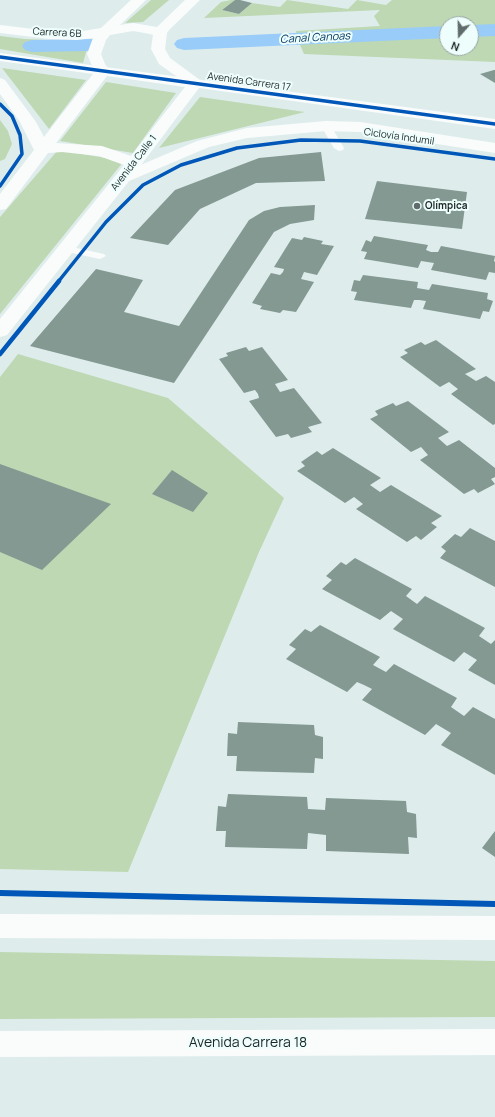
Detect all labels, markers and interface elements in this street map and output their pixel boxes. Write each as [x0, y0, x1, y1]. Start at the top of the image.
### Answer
north arrow [439, 16, 479, 56]
street label: Carrera 6B [32, 26, 82, 40]
water label: Canal Canoas [280, 30, 350, 46]
text: N [449, 38, 461, 55]
street label: Avenida Carrera 17 [207, 70, 291, 94]
street label: Ciclovía Indumil [363, 126, 435, 148]
street label: Avenida Calle 1 [109, 133, 159, 193]
place label: Olímpica [425, 200, 467, 212]
marker: Olímpica [412, 201, 422, 211]
street label: Avenida Carrera 18 [189, 1035, 307, 1051]

